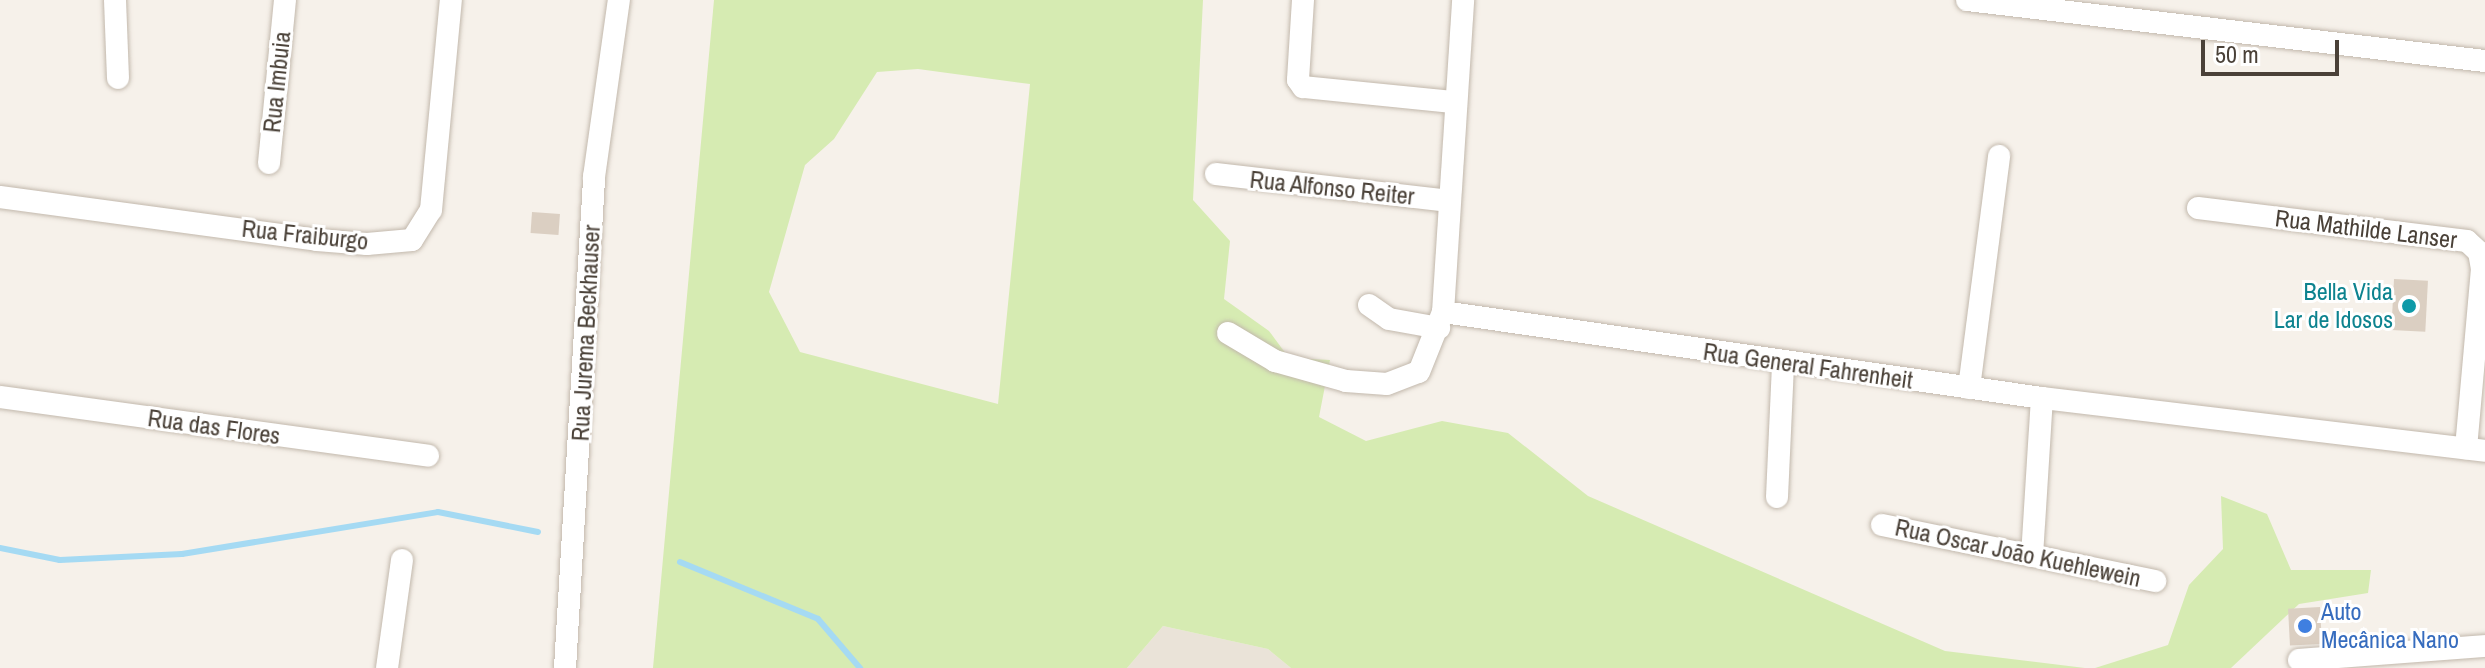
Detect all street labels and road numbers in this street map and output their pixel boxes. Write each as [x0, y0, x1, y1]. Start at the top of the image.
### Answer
street label: Rua Imbuia [257, 30, 297, 134]
street label: Rua Alfonso Reiter [1248, 165, 1416, 211]
street label: Rua Mathilde Lanser [2274, 204, 2458, 254]
street label: Rua Fraiburgo [240, 214, 370, 256]
street label: Rua Jurema Beckhauser [566, 224, 606, 442]
street label: Rua General Fahrenheit [1701, 337, 1915, 395]
street label: Rua das Flores [146, 403, 282, 451]
street label: Rua Oscar João Kuehlewein [1892, 513, 2144, 593]

